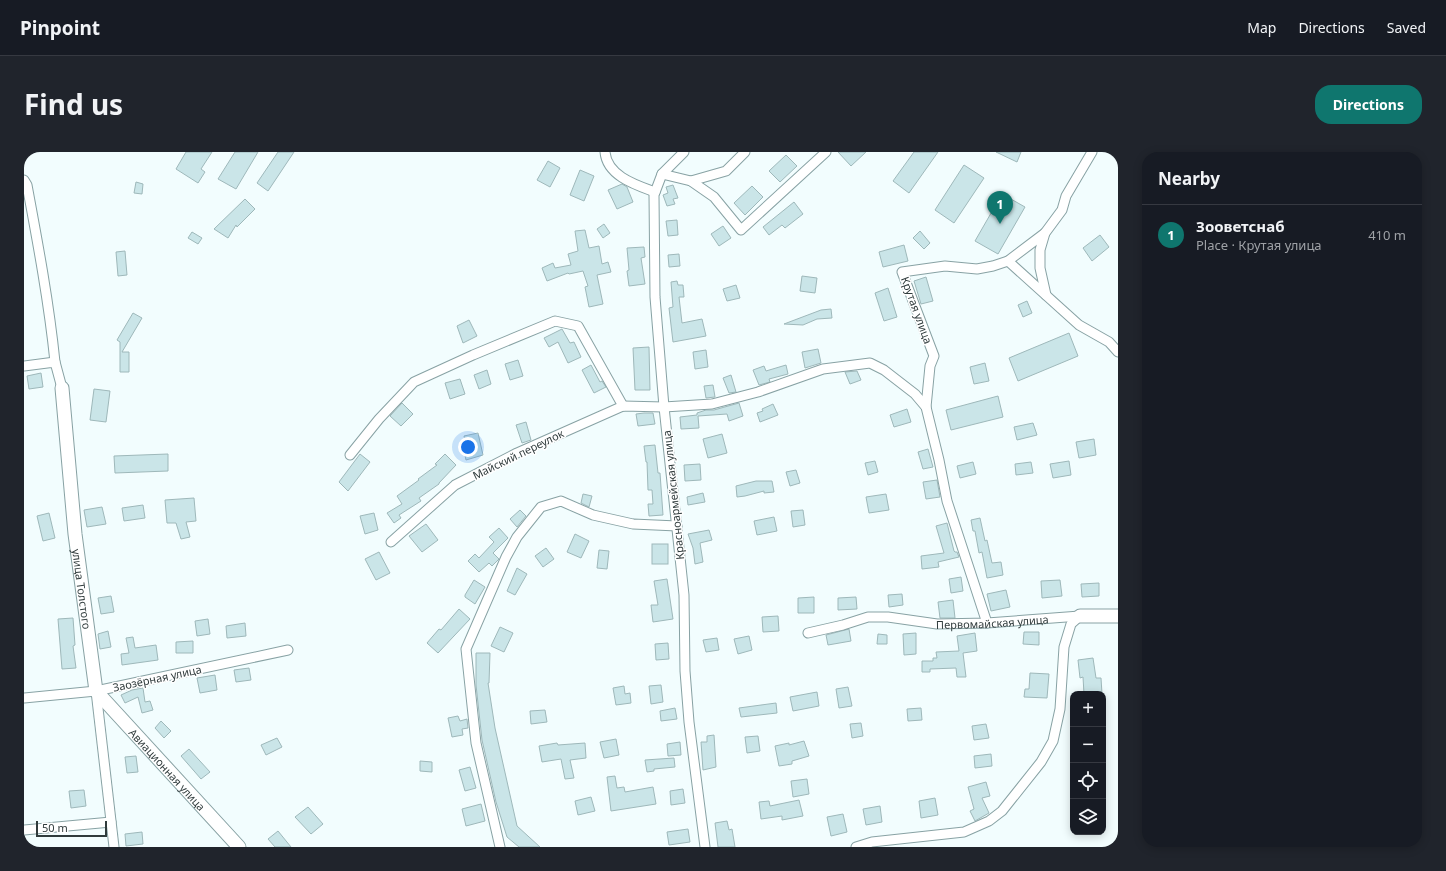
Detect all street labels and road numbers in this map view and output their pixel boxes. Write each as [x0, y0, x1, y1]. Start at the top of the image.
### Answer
street label: Крутая улица [898, 274, 936, 346]
street label: Майский переулок [470, 425, 566, 483]
street label: Красноармейская улица [659, 430, 687, 560]
street label: улица Толстого [70, 548, 95, 630]
street label: Первомайская улица [936, 611, 1049, 632]
street label: Заозёрная улица [111, 661, 203, 695]
street label: Авиационная улица [126, 725, 209, 813]

